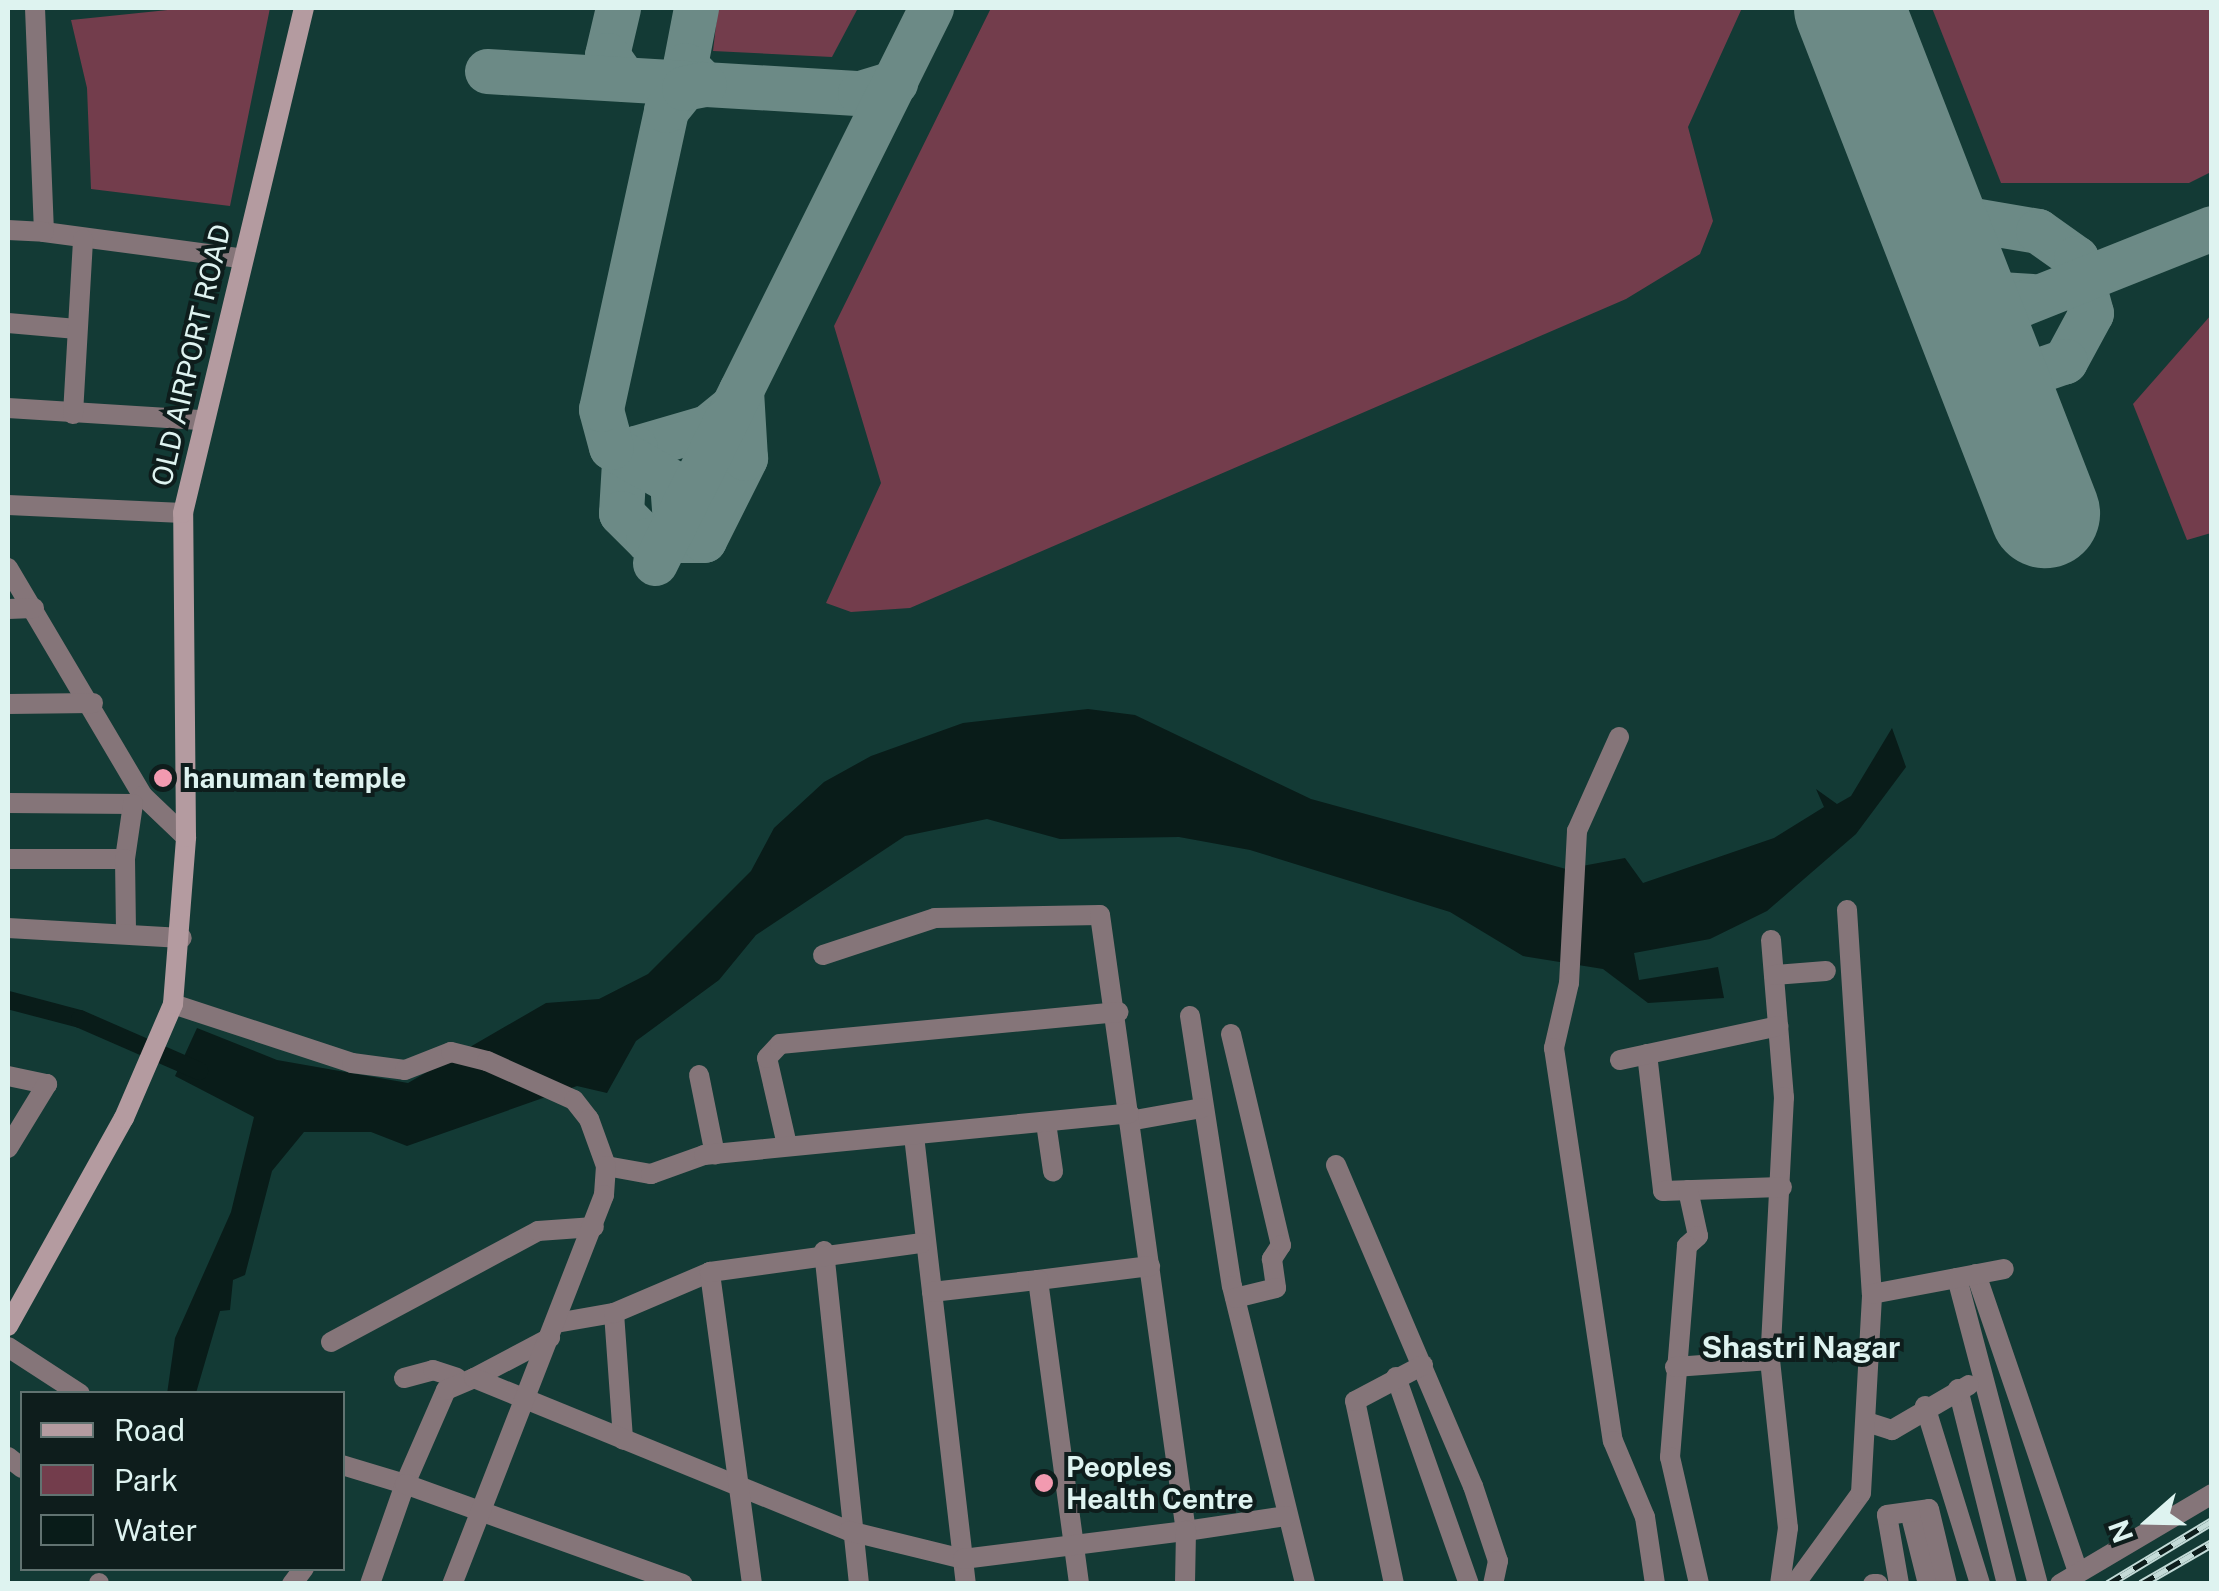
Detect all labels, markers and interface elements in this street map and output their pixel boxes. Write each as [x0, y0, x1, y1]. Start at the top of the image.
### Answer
street label: OLD AIRPORT ROAD [145, 221, 237, 489]
place label: hanuman temple [183, 761, 406, 795]
marker: hanuman temple [152, 767, 174, 789]
district label: Shastri Nagar [1702, 1329, 1900, 1365]
legend [20, 1391, 345, 1571]
text: Road [114, 1412, 185, 1448]
place label: Peoples Health Centre [1066, 1450, 1254, 1516]
text: Park [114, 1462, 178, 1498]
marker: Peoples Health Centre [1031, 1470, 1057, 1496]
north arrow [2099, 1471, 2199, 1571]
text: Water [114, 1512, 197, 1548]
text: N [2101, 1515, 2140, 1547]

